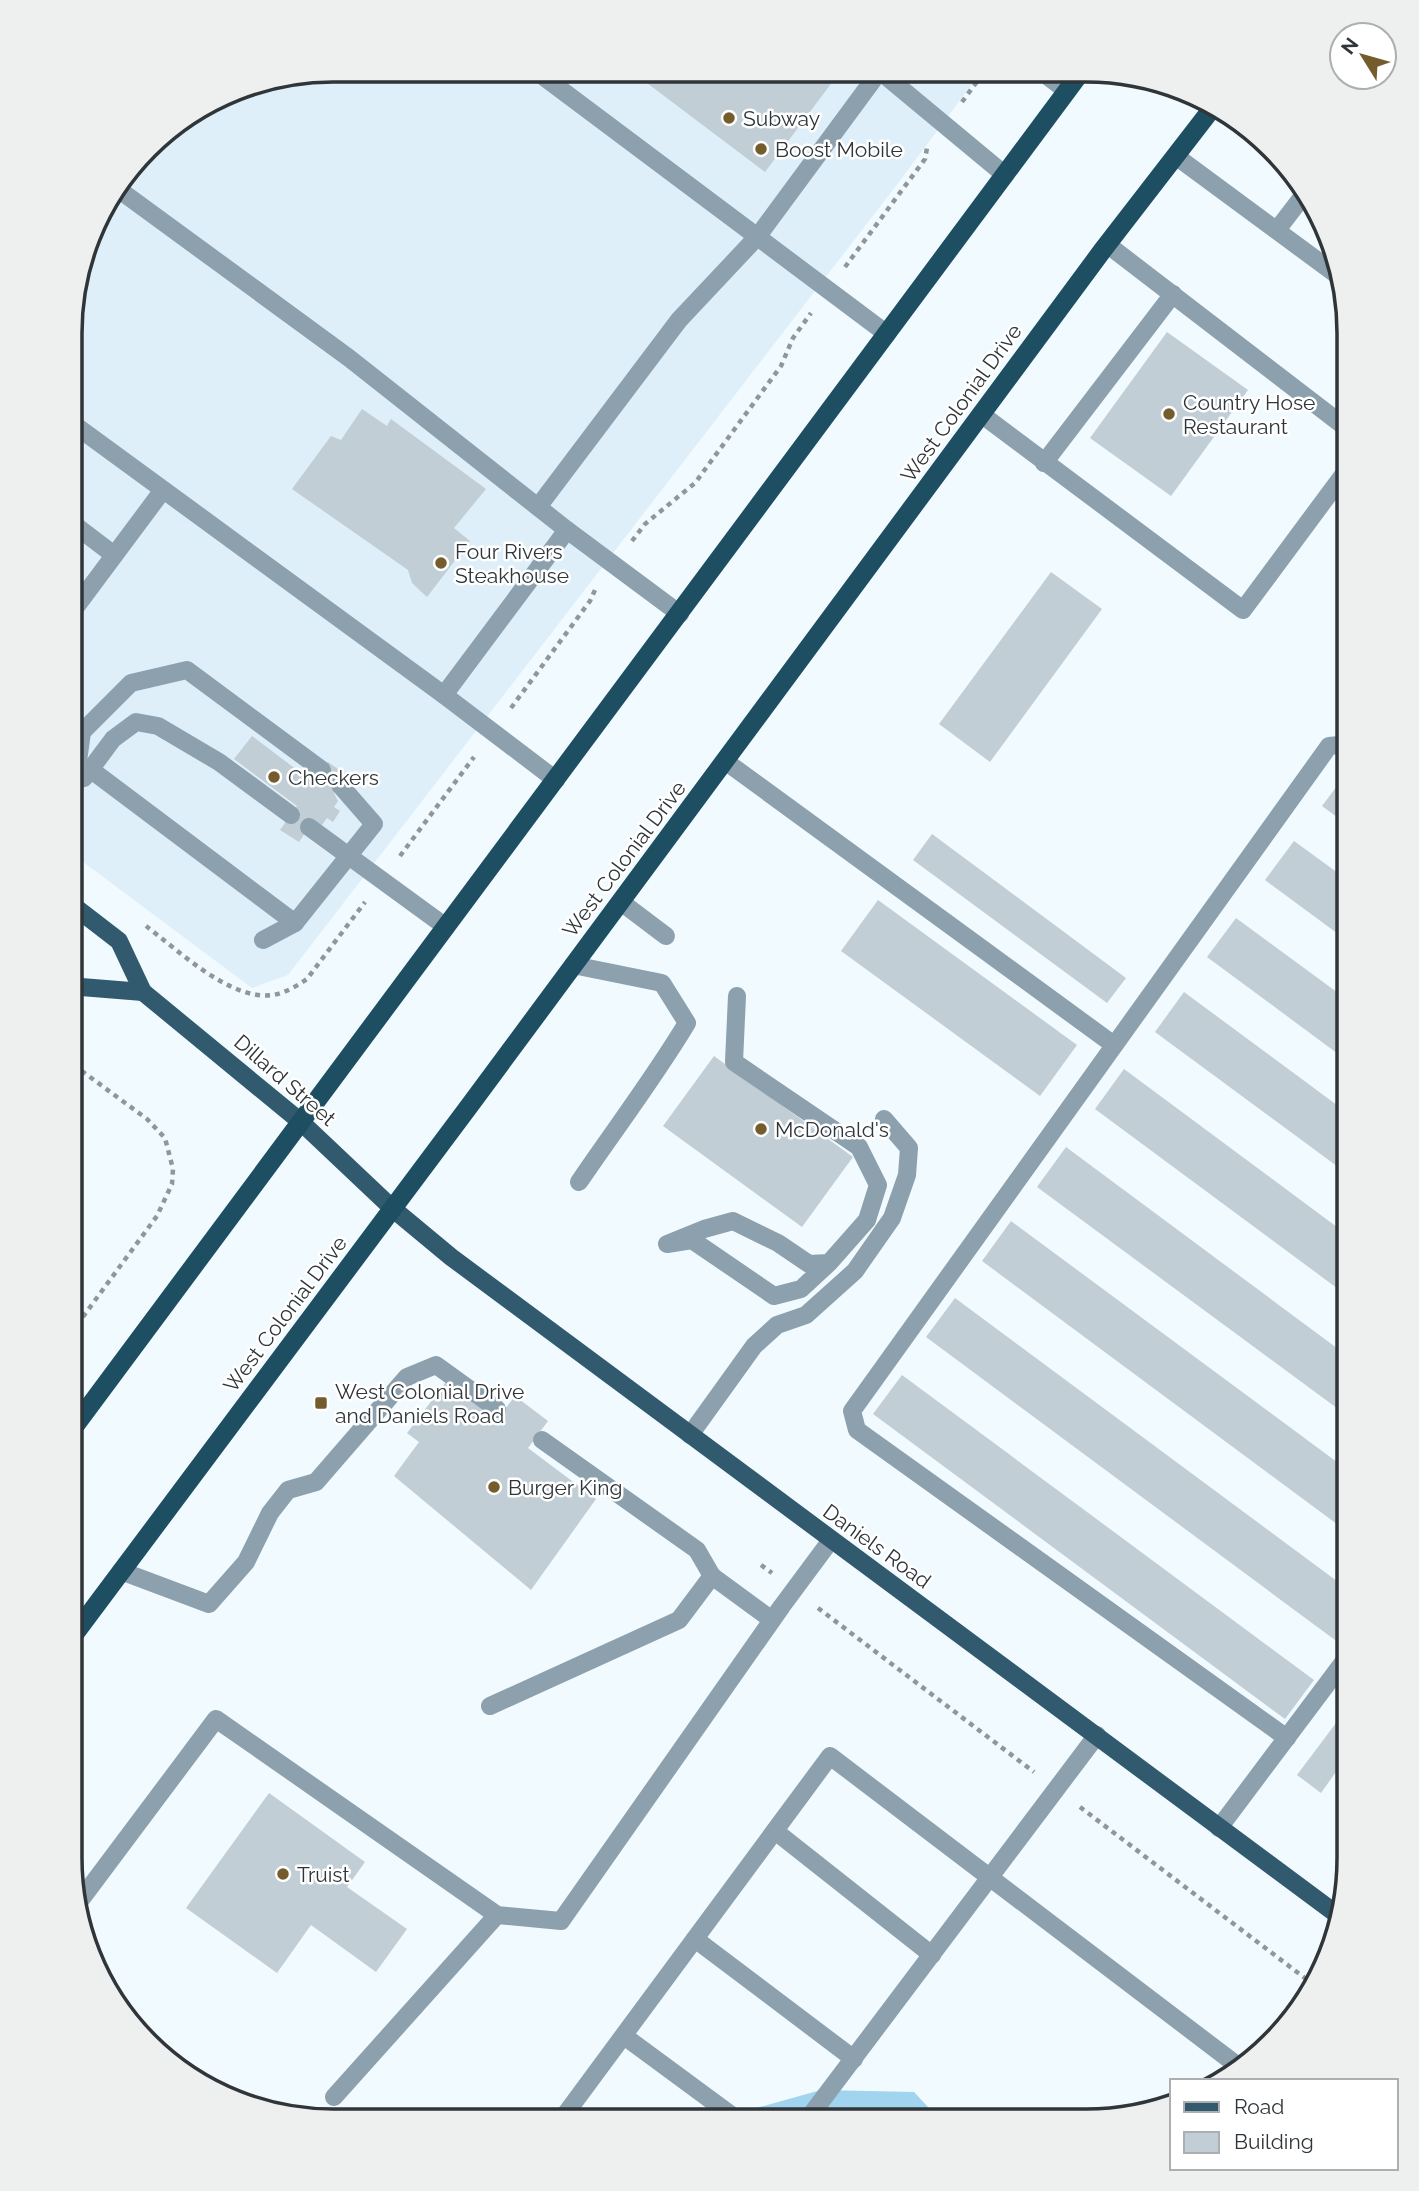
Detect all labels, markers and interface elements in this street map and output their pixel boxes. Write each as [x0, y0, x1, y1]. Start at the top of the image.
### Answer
north arrow [1328, 21, 1398, 91]
text: N [1336, 33, 1363, 58]
place label: Subway [743, 106, 820, 131]
marker: Subway [721, 110, 737, 126]
place label: Boost Mobile [775, 137, 903, 162]
marker: Boost Mobile [753, 141, 769, 157]
street label: West Colonial Drive [895, 319, 1027, 487]
place label: Country Hose Restaurant [1183, 390, 1315, 439]
marker: Country Hose Restaurant [1161, 406, 1177, 422]
place label: Four Rivers Steakhouse [455, 539, 569, 588]
marker: Four Rivers Steakhouse [433, 555, 449, 571]
place label: Checkers [288, 765, 379, 790]
marker: Checkers [266, 769, 282, 785]
street label: West Colonial Drive [557, 776, 691, 942]
street label: Dillard Street [229, 1029, 341, 1131]
place label: McDonald's [775, 1117, 889, 1142]
marker: McDonald's [753, 1121, 769, 1137]
street label: West Colonial Drive [218, 1231, 352, 1397]
place label: West Colonial Drive and Daniels Road [335, 1379, 524, 1428]
marker: West Colonial Drive and Daniels Road [313, 1395, 329, 1411]
place label: Burger King [508, 1475, 622, 1500]
marker: Burger King [486, 1479, 502, 1495]
street label: Daniels Road [818, 1499, 936, 1593]
place label: Truist [297, 1862, 350, 1887]
marker: Truist [275, 1866, 291, 1882]
legend [1170, 2079, 1398, 2170]
text: Road [1234, 2094, 1284, 2119]
text: Building [1234, 2129, 1314, 2154]

